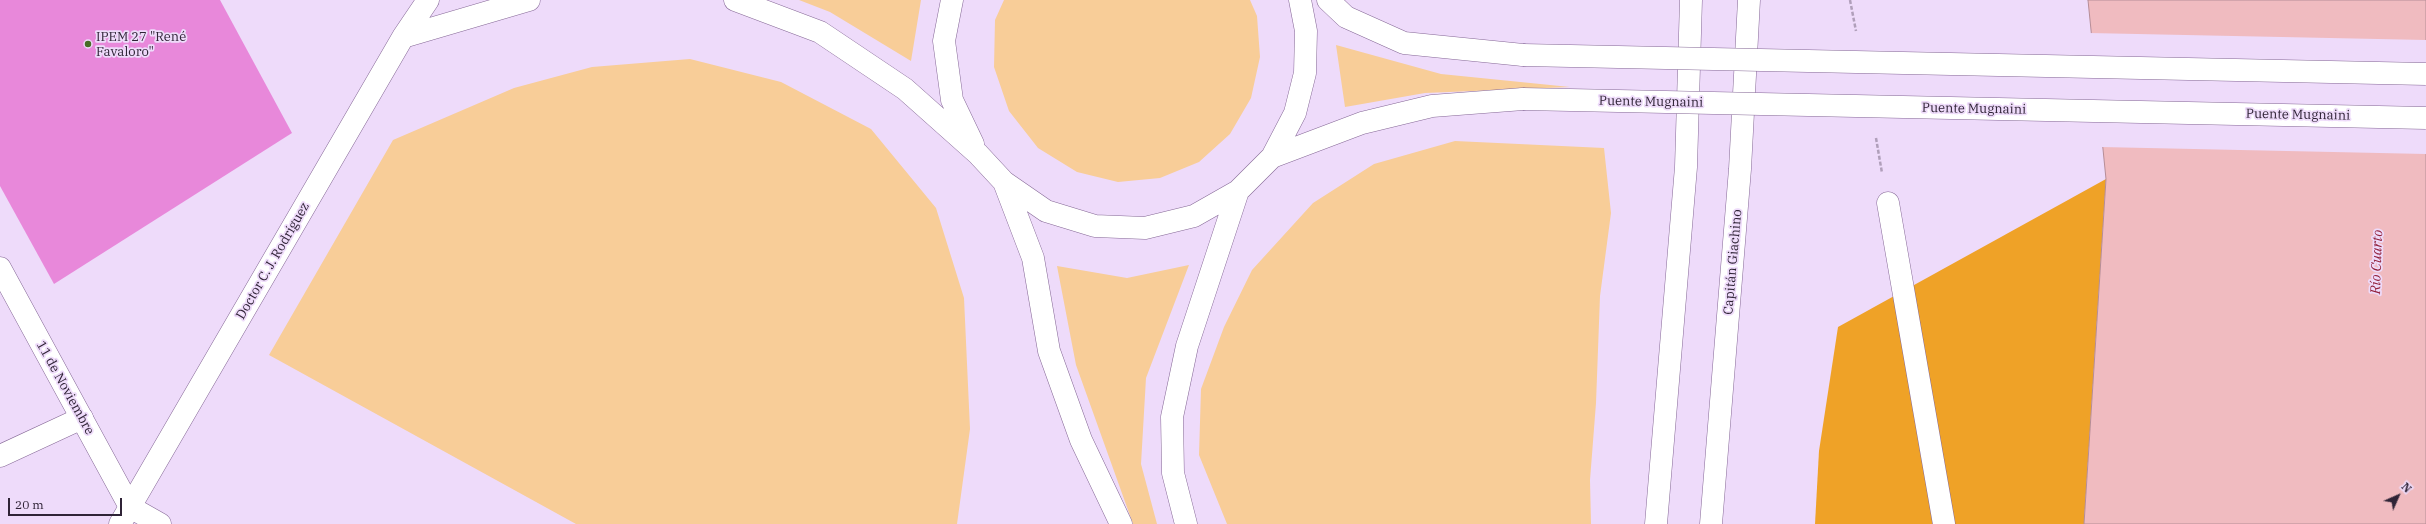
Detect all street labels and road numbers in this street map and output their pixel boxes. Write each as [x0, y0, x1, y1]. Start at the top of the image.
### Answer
street label: Puente Mugnaini [1599, 93, 1703, 111]
street label: Puente Mugnaini [1922, 100, 2026, 118]
street label: Puente Mugnaini [2246, 106, 2350, 124]
street label: Doctor C. J. Rodríguez [233, 200, 313, 322]
street label: Capitán Giachino [1721, 209, 1745, 315]
street label: 11 de Noviembre [33, 338, 97, 438]

